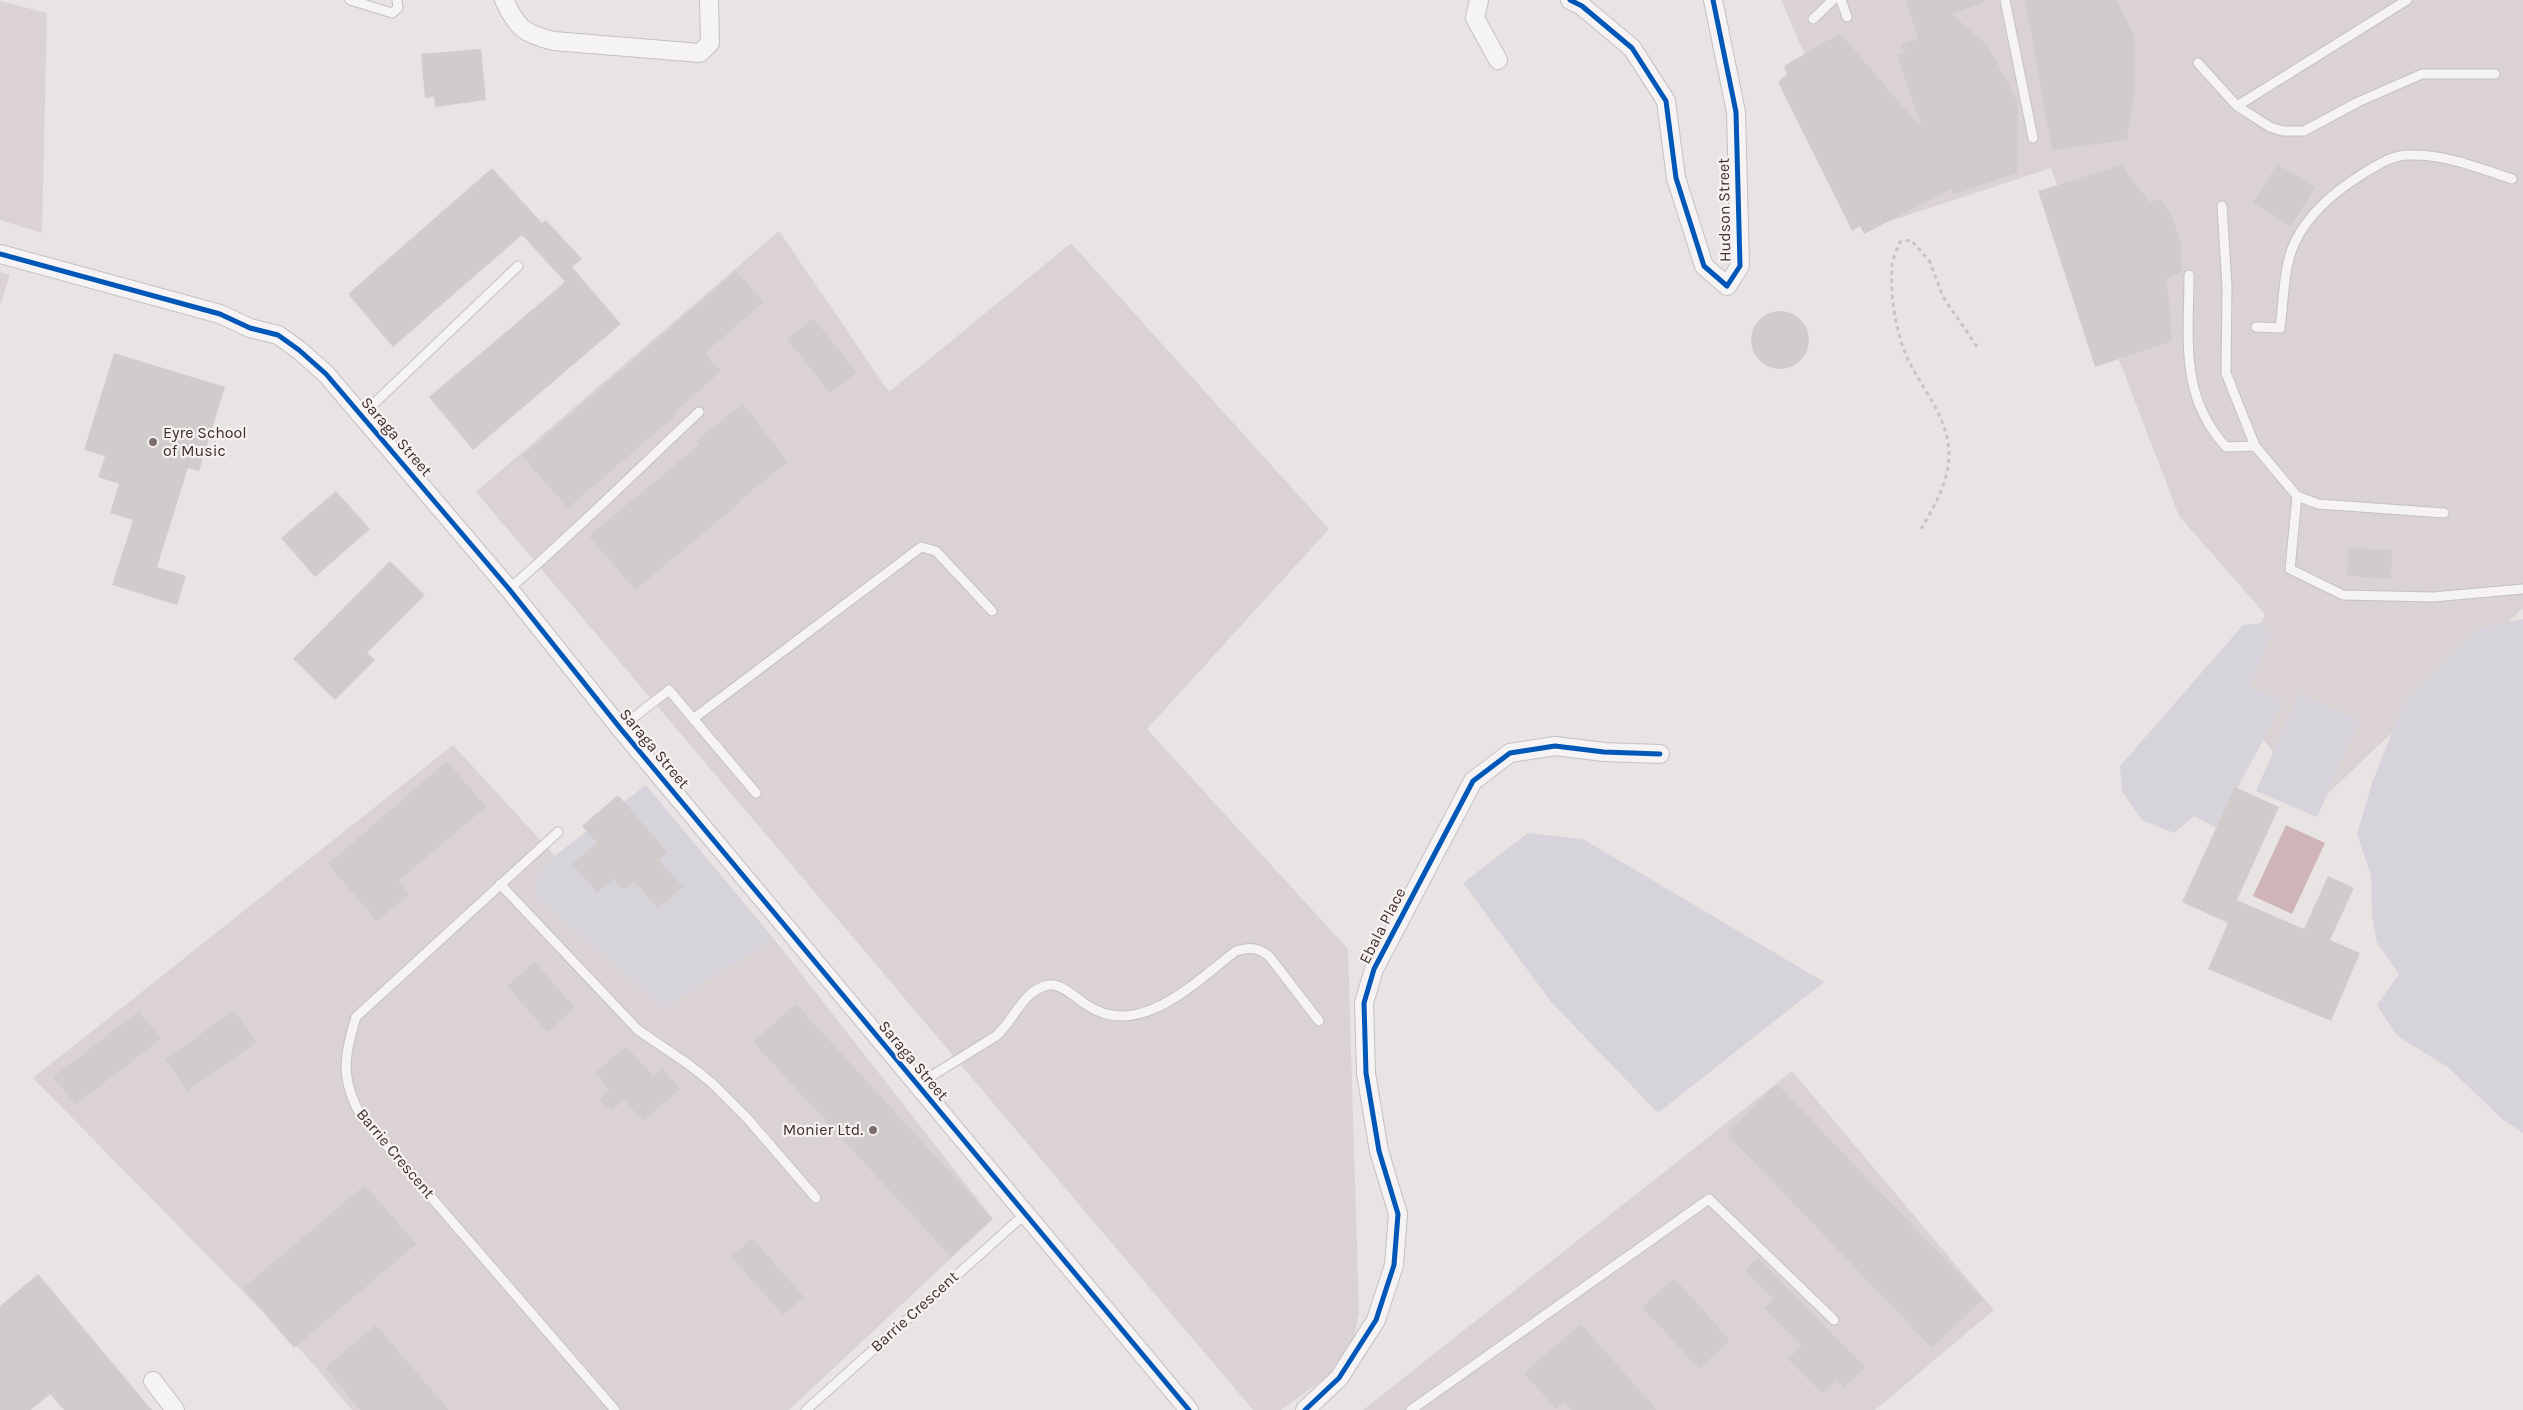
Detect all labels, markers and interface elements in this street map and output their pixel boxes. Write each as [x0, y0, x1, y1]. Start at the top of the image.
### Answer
street label: Hudson Street [1714, 158, 1736, 262]
street label: Saraga Street [356, 393, 436, 481]
place label: Eyre School of Music [163, 423, 247, 461]
marker: Eyre School of Music [147, 436, 159, 448]
street label: Saraga Street [615, 705, 693, 793]
street label: Ebala Place [1356, 885, 1410, 967]
street label: Saraga Street [874, 1017, 952, 1105]
street label: Barrie Crescent [352, 1105, 438, 1203]
place label: Monier Ltd. [783, 1120, 863, 1140]
marker: Monier Ltd. [867, 1124, 879, 1136]
street label: Barrie Crescent [867, 1268, 963, 1356]

